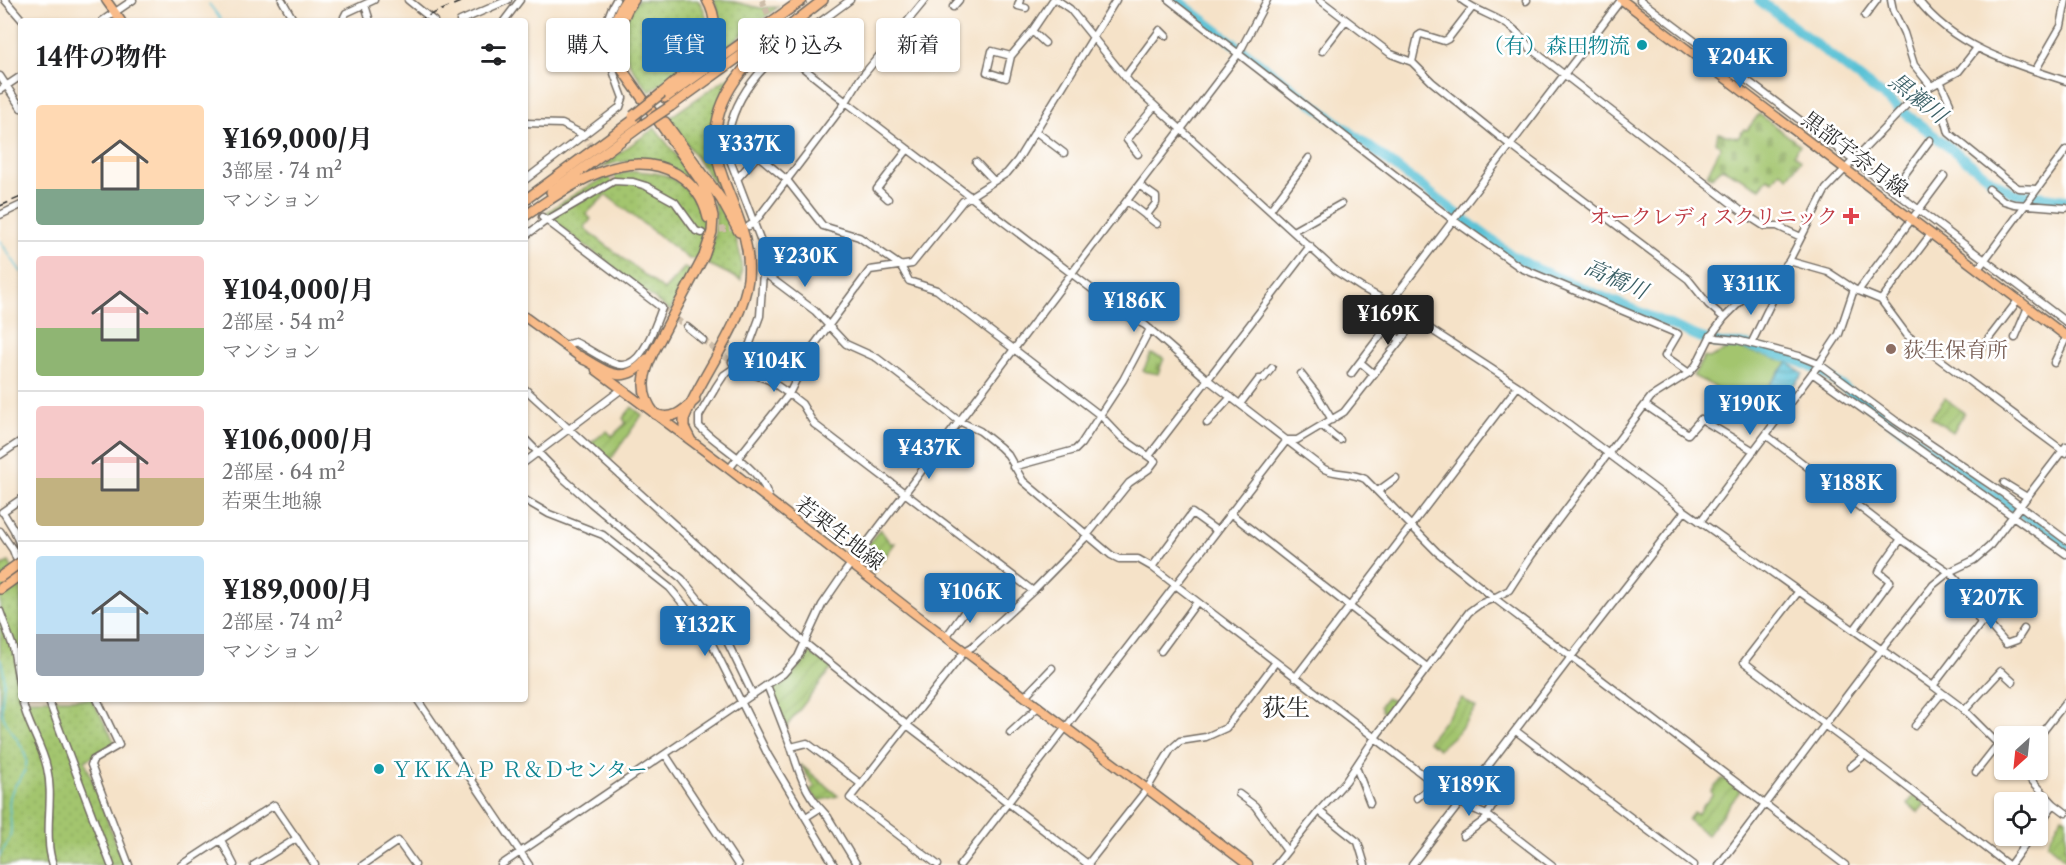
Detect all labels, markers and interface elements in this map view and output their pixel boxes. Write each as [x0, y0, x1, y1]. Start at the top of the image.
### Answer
chip: 購入 [546, 18, 630, 72]
chip: 賃貸 [642, 18, 726, 72]
chip: 絞り込み [738, 18, 864, 72]
chip: 新着 [876, 18, 960, 72]
place label: （有）森田物流 [1483, 33, 1630, 58]
icon: filters [477, 38, 510, 71]
marker: （有）森田物流 [1635, 38, 1649, 52]
pin: ¥204K [1698, 38, 1782, 89]
text: 14件の物件 [36, 41, 167, 73]
text: ¥204K [1707, 45, 1773, 69]
water label: 黒瀬川 [1884, 67, 1954, 130]
street label: 黒部宇奈月線 [1797, 106, 1913, 202]
text: ¥169,000/月 [222, 123, 373, 155]
pin: ¥337K [707, 125, 791, 176]
icon: home [84, 129, 156, 201]
text: ¥337K [718, 132, 780, 156]
text: 3部屋 · 74 m² [222, 159, 342, 183]
text: マンション [222, 188, 321, 212]
place label: オークレディスクリニック [1589, 204, 1838, 229]
marker: オークレディスクリニック [1842, 207, 1860, 225]
pin: ¥230K [763, 237, 847, 288]
text: ¥230K [772, 244, 838, 268]
water label: 高橋川 [1580, 253, 1653, 306]
pin: ¥311K [1709, 265, 1793, 316]
text: ¥311K [1722, 272, 1780, 296]
text: ¥104,000/月 [222, 274, 375, 306]
icon: home [84, 280, 156, 352]
pin: ¥186K [1092, 282, 1176, 333]
text: ¥186K [1103, 289, 1165, 313]
pin: ¥169K [1346, 295, 1430, 346]
text: ¥169K [1357, 302, 1419, 326]
text: 2部屋 · 54 m² [222, 310, 344, 334]
place label: 荻生保育所 [1903, 337, 2008, 362]
text: マンション [222, 339, 321, 363]
pin: ¥104K [732, 342, 816, 393]
marker: 荻生保育所 [1884, 342, 1898, 356]
text: ¥104K [742, 349, 806, 373]
pin: ¥190K [1708, 385, 1792, 436]
text: ¥190K [1718, 392, 1782, 416]
text: ¥106,000/月 [222, 424, 375, 456]
pin: ¥437K [887, 429, 971, 480]
icon: home [84, 430, 156, 502]
text: ¥437K [897, 436, 961, 460]
text: 2部屋 · 64 m² [222, 460, 345, 484]
pin: ¥188K [1809, 464, 1893, 515]
text: ¥188K [1819, 471, 1883, 495]
text: 若栗生地線 [222, 489, 322, 513]
street label: 若栗生地線 [791, 491, 889, 575]
pin: ¥106K [928, 573, 1012, 624]
text: ¥189,000/月 [222, 574, 374, 606]
pin: ¥207K [1949, 579, 2033, 630]
icon: home [84, 580, 156, 652]
text: ¥106K [938, 580, 1002, 604]
text: ¥207K [1959, 586, 2023, 610]
pin: ¥132K [663, 606, 747, 657]
text: 2部屋 · 74 m² [222, 610, 343, 634]
text: ¥132K [674, 613, 736, 637]
text: マンション [222, 639, 321, 663]
district label: 荻生 [1262, 693, 1310, 722]
north arrow [1994, 726, 2048, 780]
map controls [1994, 726, 2048, 846]
place label: ＹＫＫＡＰ Ｒ＆Ｄセンター [391, 757, 648, 782]
marker: ＹＫＫＡＰ Ｒ＆Ｄセンター [372, 762, 386, 776]
pin: ¥189K [1427, 766, 1511, 817]
text: ¥189K [1438, 773, 1500, 797]
button: locate [1994, 792, 2048, 846]

